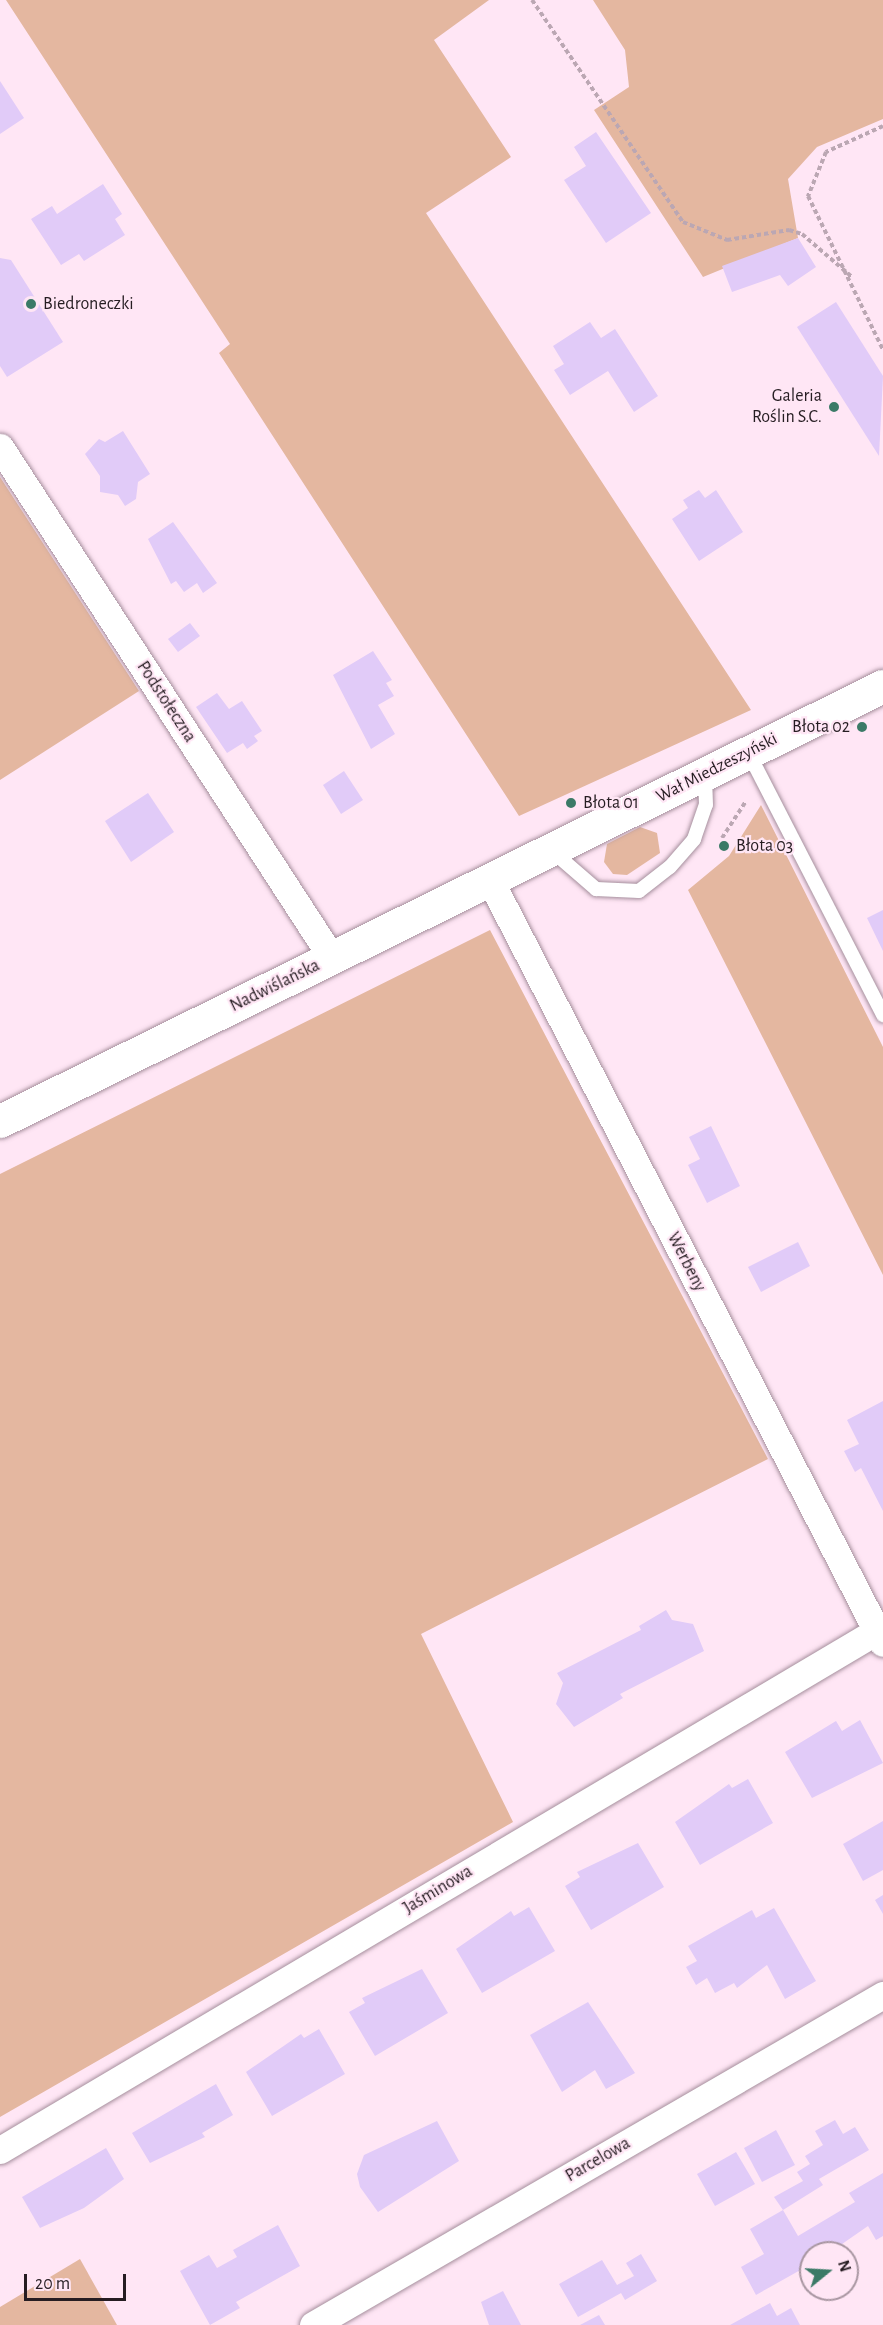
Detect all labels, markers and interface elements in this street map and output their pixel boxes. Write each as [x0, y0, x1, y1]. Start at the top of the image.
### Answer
place label: Biedroneczki [43, 293, 134, 315]
marker: Biedroneczki [24, 297, 38, 311]
place label: Galeria Roślin S.C. [752, 386, 822, 428]
marker: Galeria Roślin S.C. [827, 400, 841, 414]
street label: Podstołeczna [132, 657, 200, 747]
place label: Błota 02 [792, 716, 850, 738]
marker: Błota 02 [855, 720, 869, 734]
street label: Wał Miedzeszyński [653, 728, 781, 808]
place label: Błota 01 [583, 792, 639, 814]
marker: Błota 01 [564, 796, 578, 810]
place label: Błota 03 [736, 835, 793, 857]
marker: Błota 03 [717, 839, 731, 853]
street label: Nadwiślańska [227, 955, 323, 1017]
street label: Werbeny [662, 1229, 710, 1295]
street label: Jaśminowa [399, 1861, 477, 1919]
street label: Parcelowa [562, 2133, 634, 2187]
north arrow [799, 2241, 859, 2301]
text: N [835, 2258, 854, 2274]
scale bar [27, 2262, 129, 2300]
text: 20 m [35, 2275, 70, 2293]

